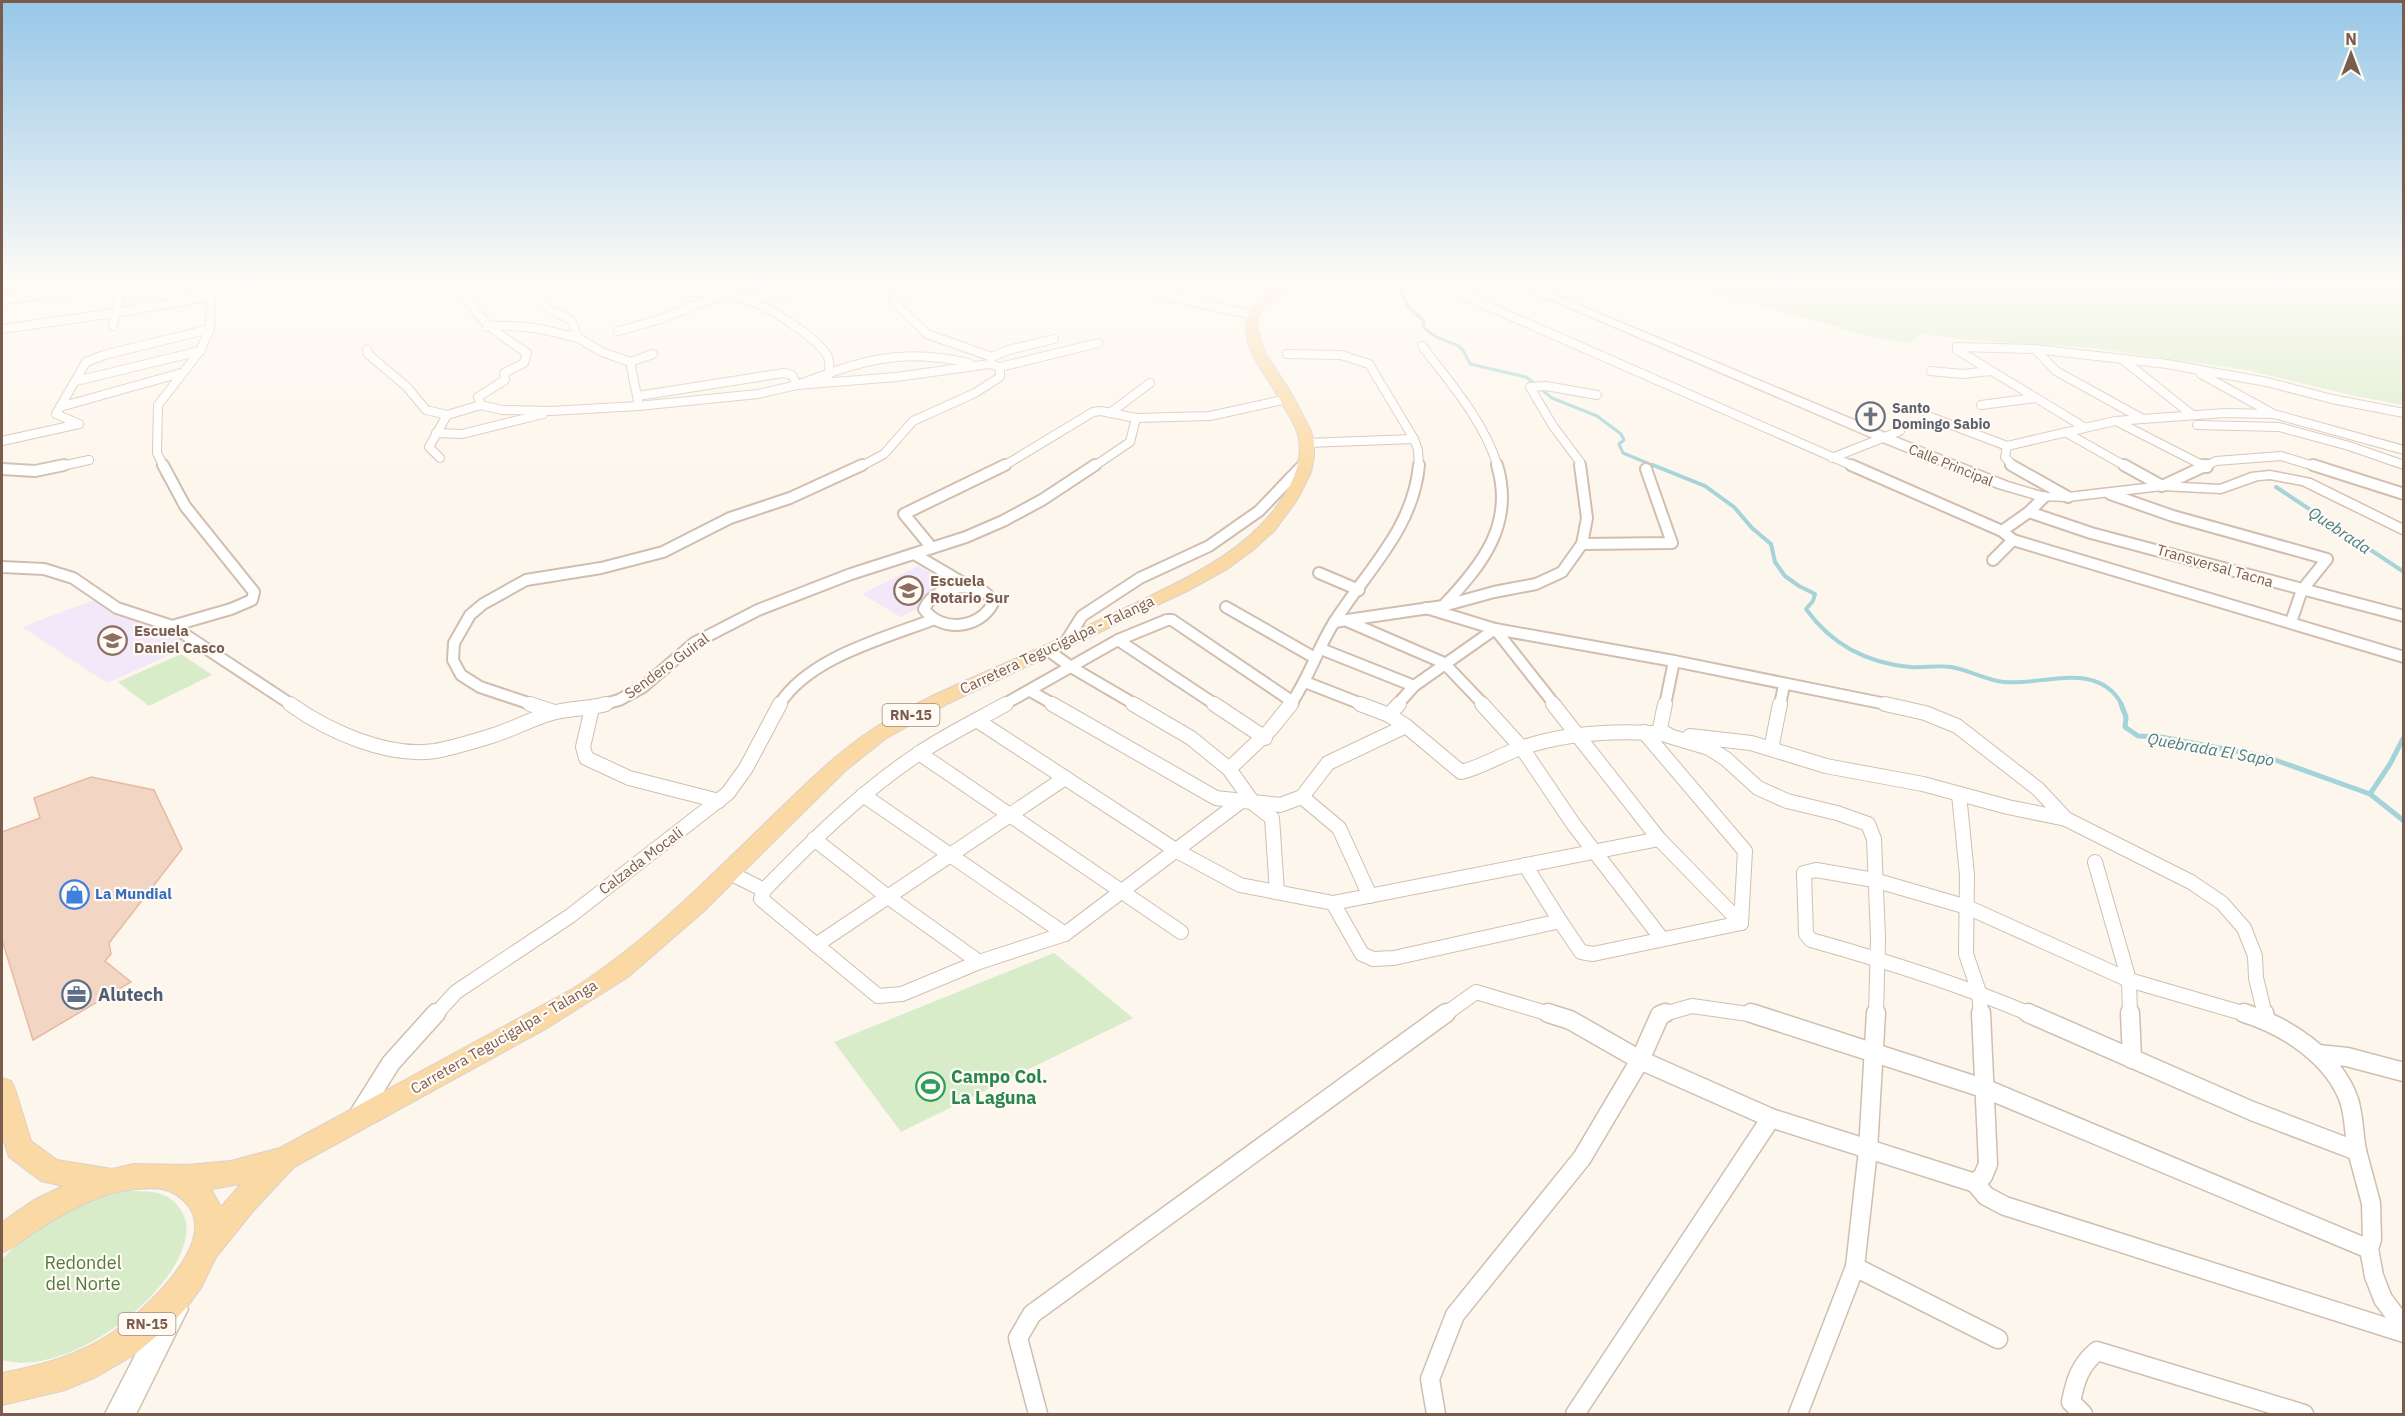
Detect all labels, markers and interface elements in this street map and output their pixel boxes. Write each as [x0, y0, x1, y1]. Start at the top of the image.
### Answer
north arrow [2321, 24, 2381, 84]
text: N [2345, 29, 2357, 49]
place label: Santo Domingo Sabio [1892, 399, 1991, 433]
church icon: Santo Domingo Sabio [1855, 400, 1887, 432]
street label: Calle Principal [1906, 440, 1996, 490]
water label: Quebrada [2305, 502, 2375, 558]
street label: Transversal Tacna [2155, 540, 2276, 591]
place label: Escuela Rotario Sur [930, 571, 1009, 607]
school or university icon: Escuela Rotario Sur [893, 574, 925, 606]
street label: Carretera Tegucigalpa - Talanga [957, 591, 1157, 698]
place label: Escuela Daniel Casco [134, 621, 225, 657]
school or university icon: Escuela Daniel Casco [97, 624, 129, 656]
street label: Sendero Guiral [621, 629, 713, 703]
road number: RN-15 [882, 704, 940, 726]
water label: Quebrada El Sapo [2146, 728, 2276, 770]
street label: Calzada Mocali [595, 823, 687, 898]
shop icon: La Mundial [58, 878, 90, 910]
place label: La Mundial [95, 884, 172, 903]
street label: Carretera Tegucigalpa - Talanga [407, 975, 600, 1098]
office icon: Alutech [61, 979, 93, 1011]
place label: Alutech [98, 983, 163, 1006]
place label: Campo Col. La Laguna [951, 1065, 1047, 1109]
sports icon: Campo Col. La Laguna [914, 1071, 946, 1103]
park label: Redondel del Norte [44, 1251, 122, 1295]
road number: RN-15 [118, 1313, 176, 1335]

